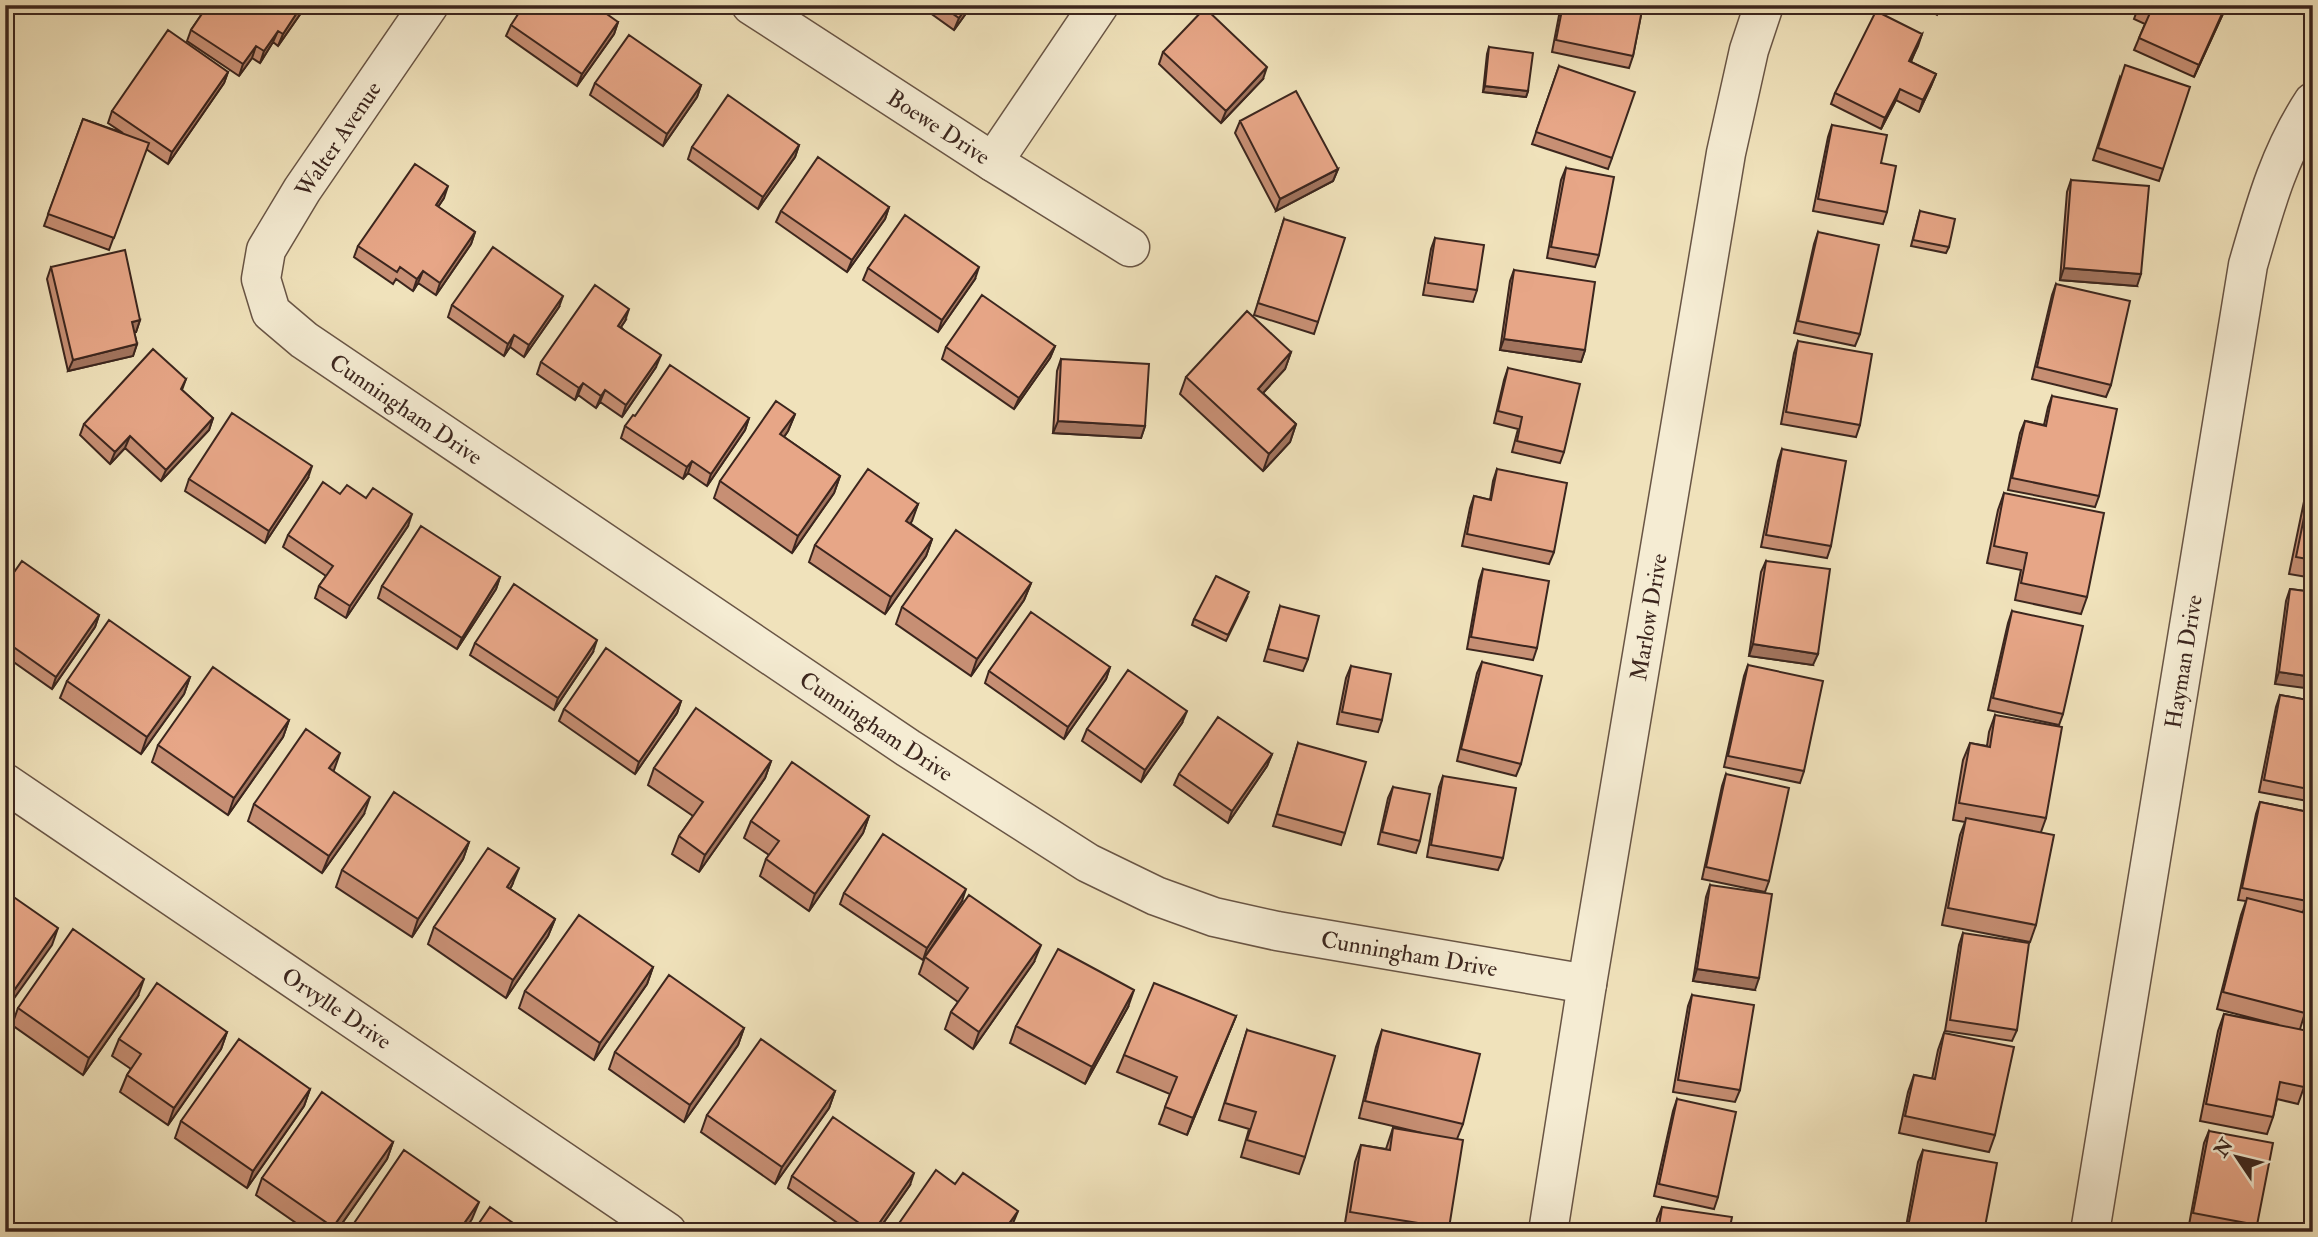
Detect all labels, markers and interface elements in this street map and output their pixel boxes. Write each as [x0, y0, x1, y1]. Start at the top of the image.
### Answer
street label: Walter Avenue [288, 75, 388, 204]
street label: Boewe Drive [882, 83, 996, 172]
street label: Cunningham Drive [324, 348, 488, 472]
street label: Marlow Drive [1624, 551, 1674, 683]
street label: Hayman Drive [2159, 592, 2209, 731]
street label: Cunningham Drive [794, 665, 959, 788]
street label: Cunningham Drive [1319, 925, 1500, 983]
street label: Orvylle Drive [276, 961, 397, 1056]
north arrow [2202, 1122, 2272, 1192]
text: N [2209, 1133, 2239, 1162]

